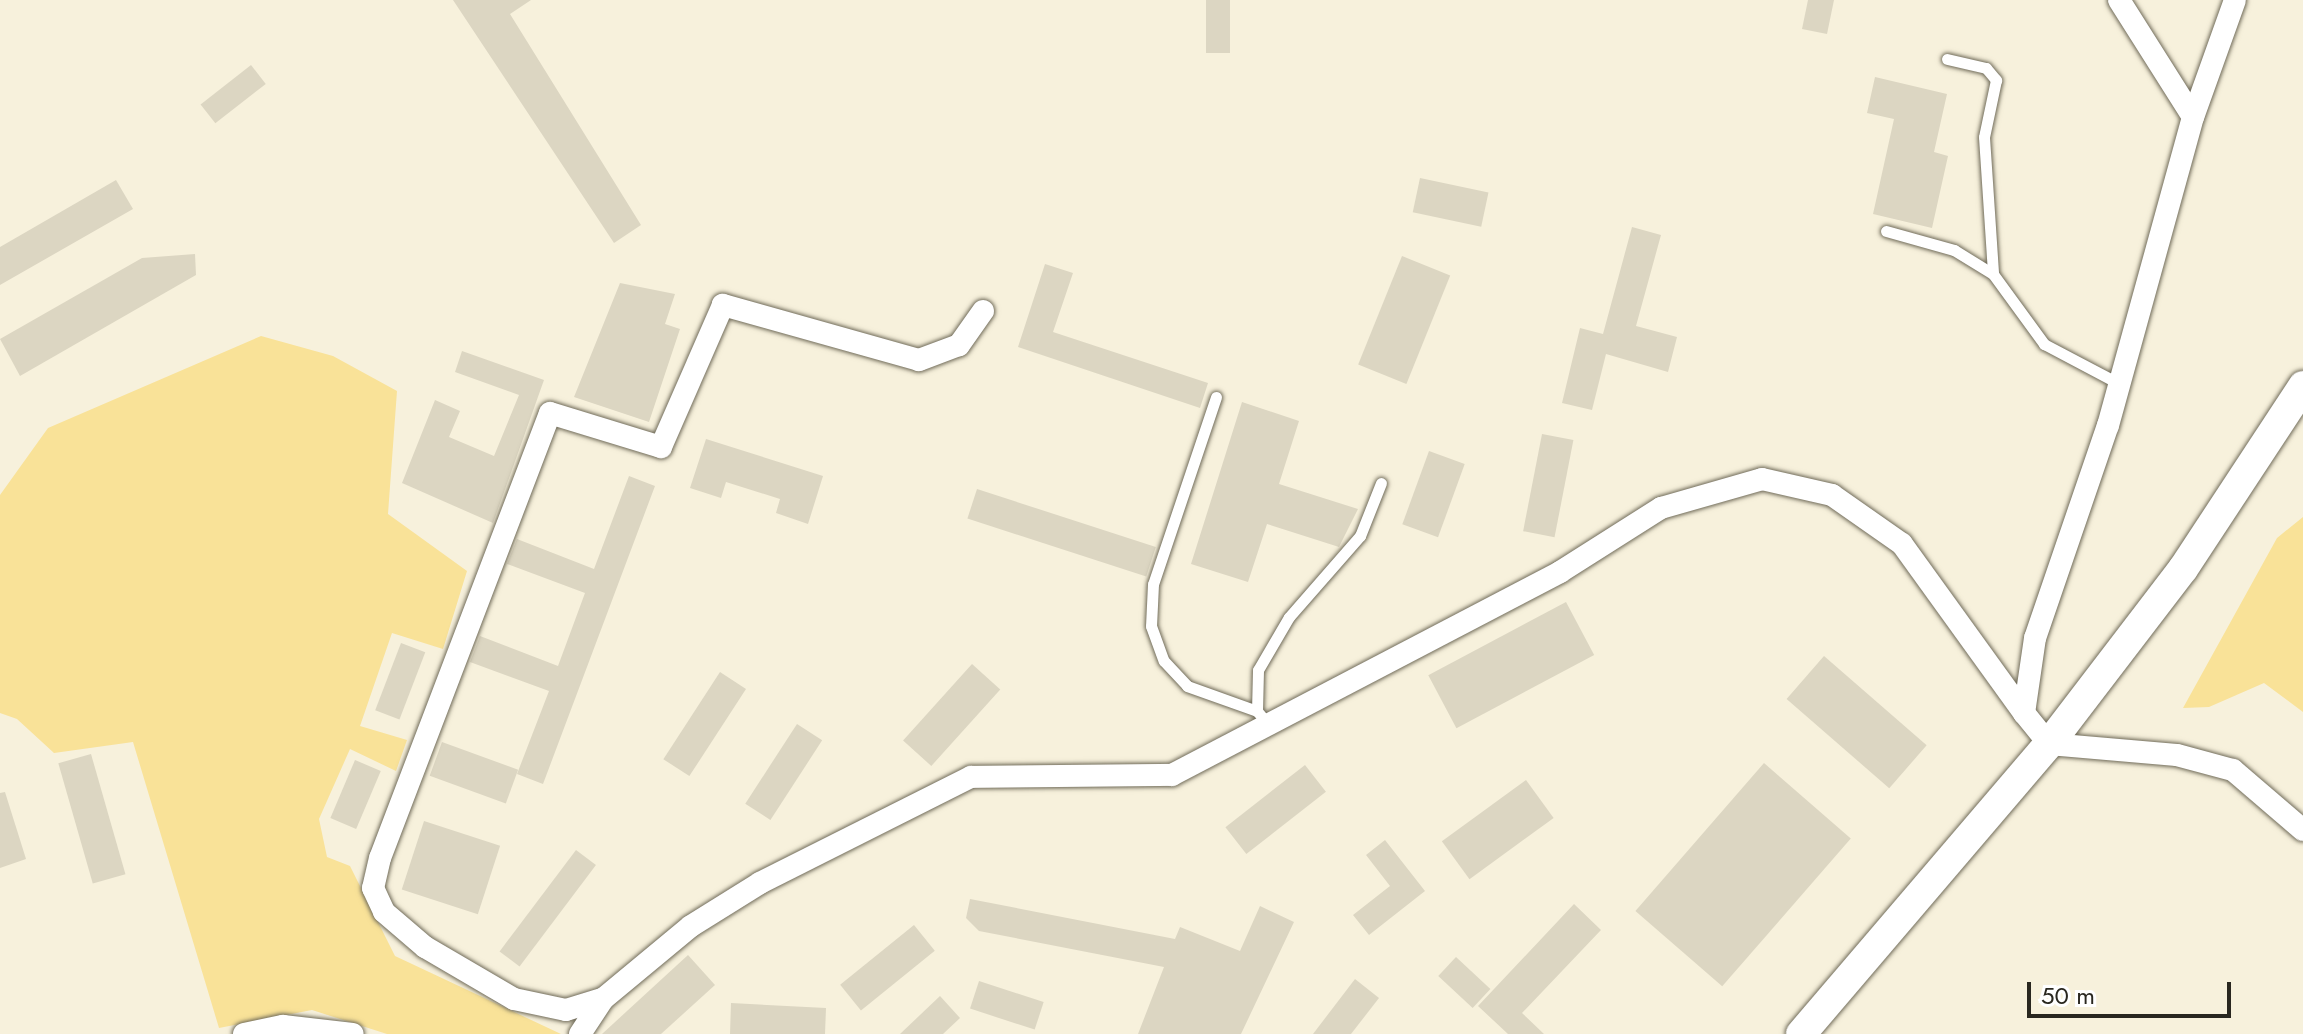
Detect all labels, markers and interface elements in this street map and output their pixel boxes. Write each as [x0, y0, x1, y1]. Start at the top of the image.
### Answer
scale bar [2031, 966, 2235, 1016]
text: 50 m [2041, 978, 2095, 1013]

